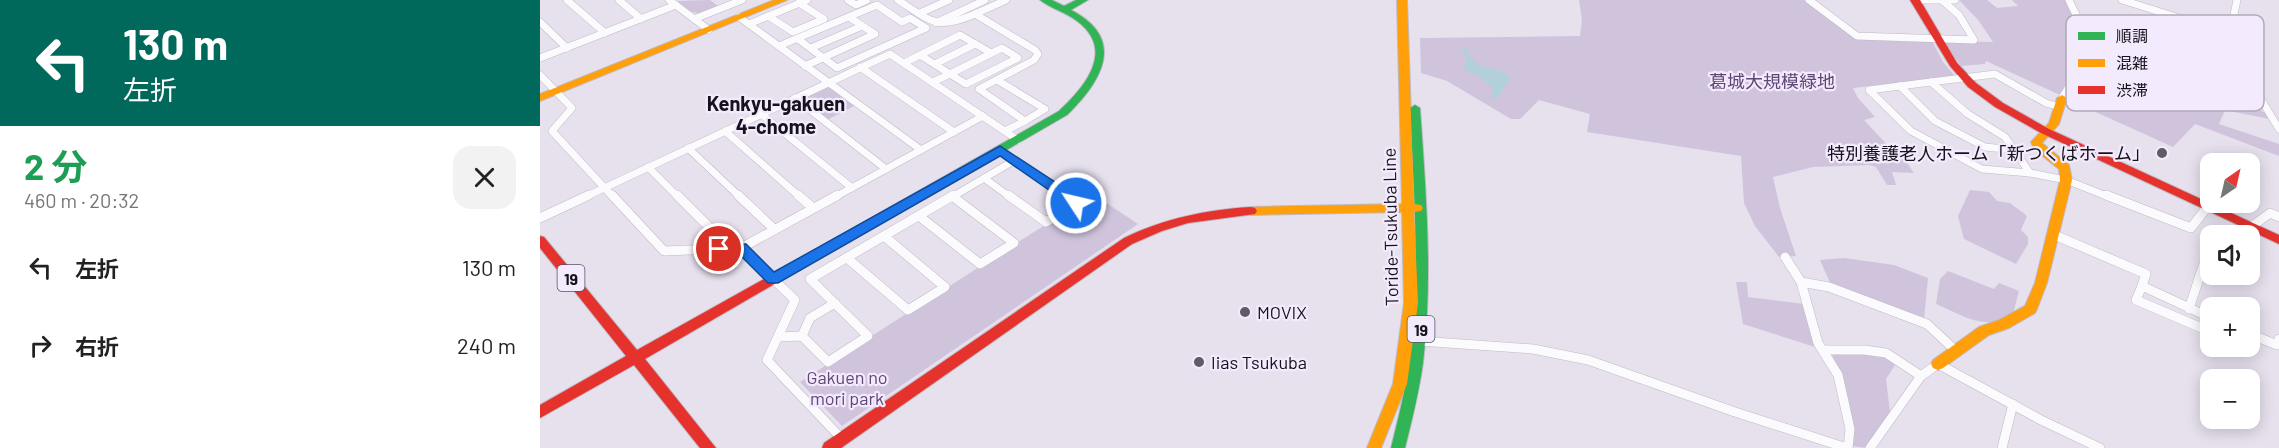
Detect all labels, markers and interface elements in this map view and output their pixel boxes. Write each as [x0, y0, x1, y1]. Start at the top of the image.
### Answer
legend [2066, 15, 2264, 111]
text: 130 m [123, 18, 228, 68]
icon: left [24, 24, 102, 102]
text: 順調 [2116, 26, 2148, 45]
text: 混雑 [2116, 53, 2148, 72]
park label: 葛城大規模緑地 [1709, 70, 1835, 92]
text: 左折 [123, 73, 177, 105]
text: 渋滞 [2116, 80, 2148, 99]
district label: Kenkyu-gakuen 4-chome [707, 91, 845, 138]
place label: 特別養護老人ホーム「新つくばホーム」 [1827, 142, 2150, 164]
text: 2 分 [24, 144, 87, 187]
button: close [453, 146, 516, 209]
marker: 特別養護老人ホーム「新つくばホーム」 [2155, 146, 2169, 160]
street label: Toride-Tsukuba Line [1378, 148, 1402, 306]
north arrow [2200, 153, 2260, 213]
map controls [2200, 153, 2260, 429]
position arrow [1044, 171, 1108, 235]
text: 460 m · 20:32 [24, 188, 139, 212]
pin [693, 223, 744, 274]
button: sound [2200, 225, 2260, 285]
icon: arrive [702, 232, 735, 265]
icon: left [24, 251, 57, 284]
text: 130 m [462, 254, 516, 280]
text: 左折 [75, 255, 119, 281]
road number: 19 [558, 265, 584, 291]
button: + [2200, 297, 2260, 357]
place label: MOVIX [1257, 301, 1307, 323]
marker: MOVIX [1238, 305, 1252, 319]
road number: 19 [1408, 316, 1434, 342]
icon: right [24, 329, 57, 362]
text: 240 m [457, 332, 516, 358]
text: 右折 [75, 333, 119, 359]
place label: Iias Tsukuba [1211, 351, 1307, 373]
marker: Iias Tsukuba [1192, 355, 1206, 369]
park label: Gakuen no mori park [806, 366, 888, 409]
button: − [2200, 369, 2260, 429]

